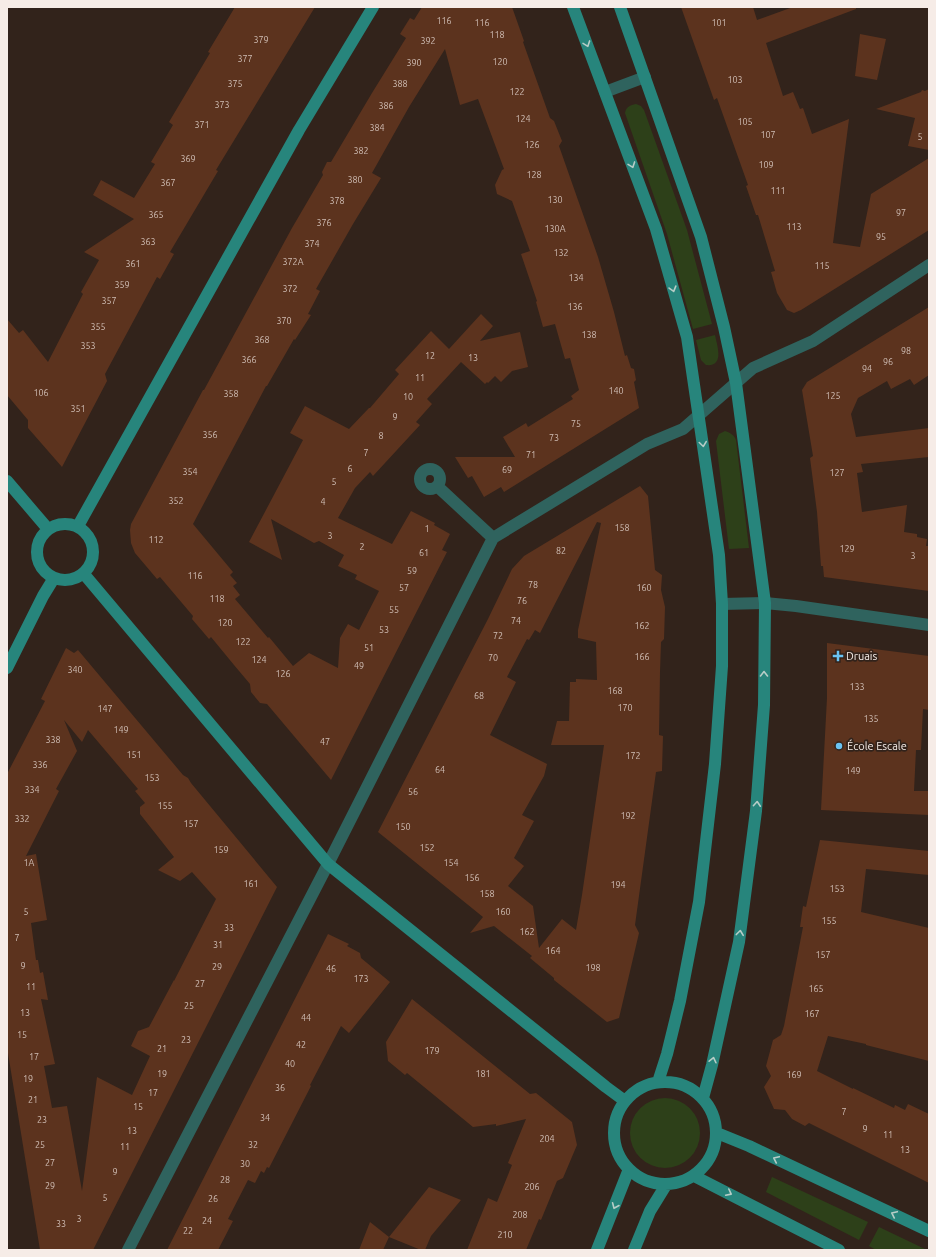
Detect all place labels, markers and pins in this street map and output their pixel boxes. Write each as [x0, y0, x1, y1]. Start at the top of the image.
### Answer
place label: Druais [846, 650, 878, 662]
marker: Druais [833, 651, 843, 661]
place label: École Escale [847, 739, 907, 752]
marker: École Escale [834, 741, 844, 751]

